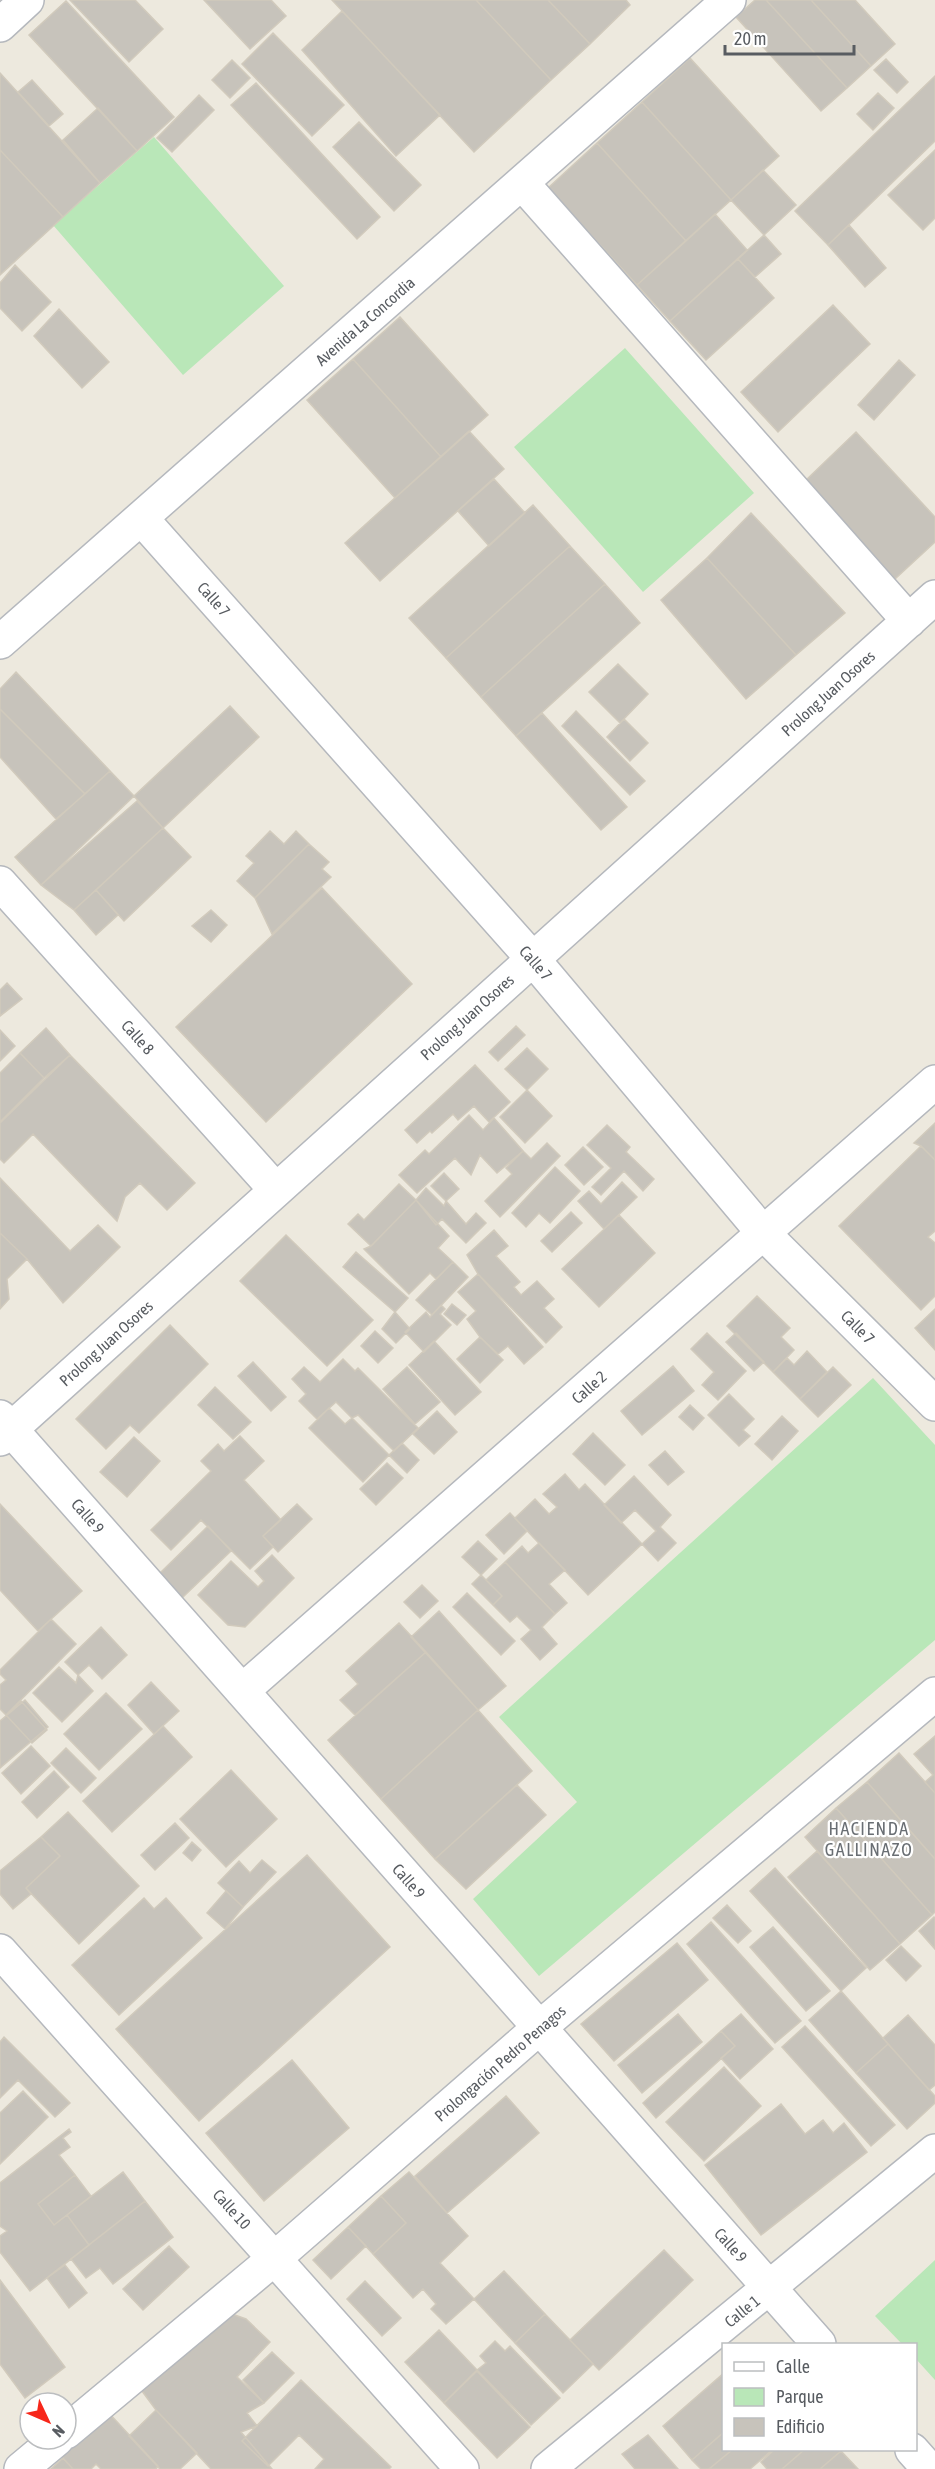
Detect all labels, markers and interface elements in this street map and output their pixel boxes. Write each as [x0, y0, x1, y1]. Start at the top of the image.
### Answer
scale bar [725, 18, 854, 56]
text: 20 m [734, 28, 766, 49]
street label: Avenida La Concordia [312, 273, 418, 369]
street label: Calle 7 [194, 578, 234, 620]
street label: Prolong Juan Osores [778, 646, 879, 740]
street label: Calle 7 [516, 942, 556, 984]
street label: Prolong Juan Osores [417, 970, 518, 1064]
street label: Calle 8 [118, 1016, 158, 1058]
street label: Prolong Juan Osores [56, 1296, 157, 1390]
street label: Calle 7 [838, 1307, 878, 1347]
street label: Calle 2 [568, 1367, 610, 1407]
street label: Calle 9 [68, 1495, 108, 1537]
district label: HACIENDA GALLINAZO [825, 1818, 913, 1860]
street label: Calle 9 [389, 1860, 429, 1902]
street label: Prolongación Pedro Penagos [431, 2001, 570, 2125]
street label: Calle 10 [209, 2185, 255, 2233]
street label: Calle 9 [711, 2224, 751, 2266]
street label: Calle 1 [721, 2291, 763, 2331]
legend [722, 2343, 917, 2451]
text: Calle [776, 2356, 810, 2377]
text: Parque [776, 2386, 824, 2407]
north arrow [18, 2391, 78, 2451]
text: Edificio [776, 2416, 825, 2437]
text: N [49, 2422, 69, 2441]

